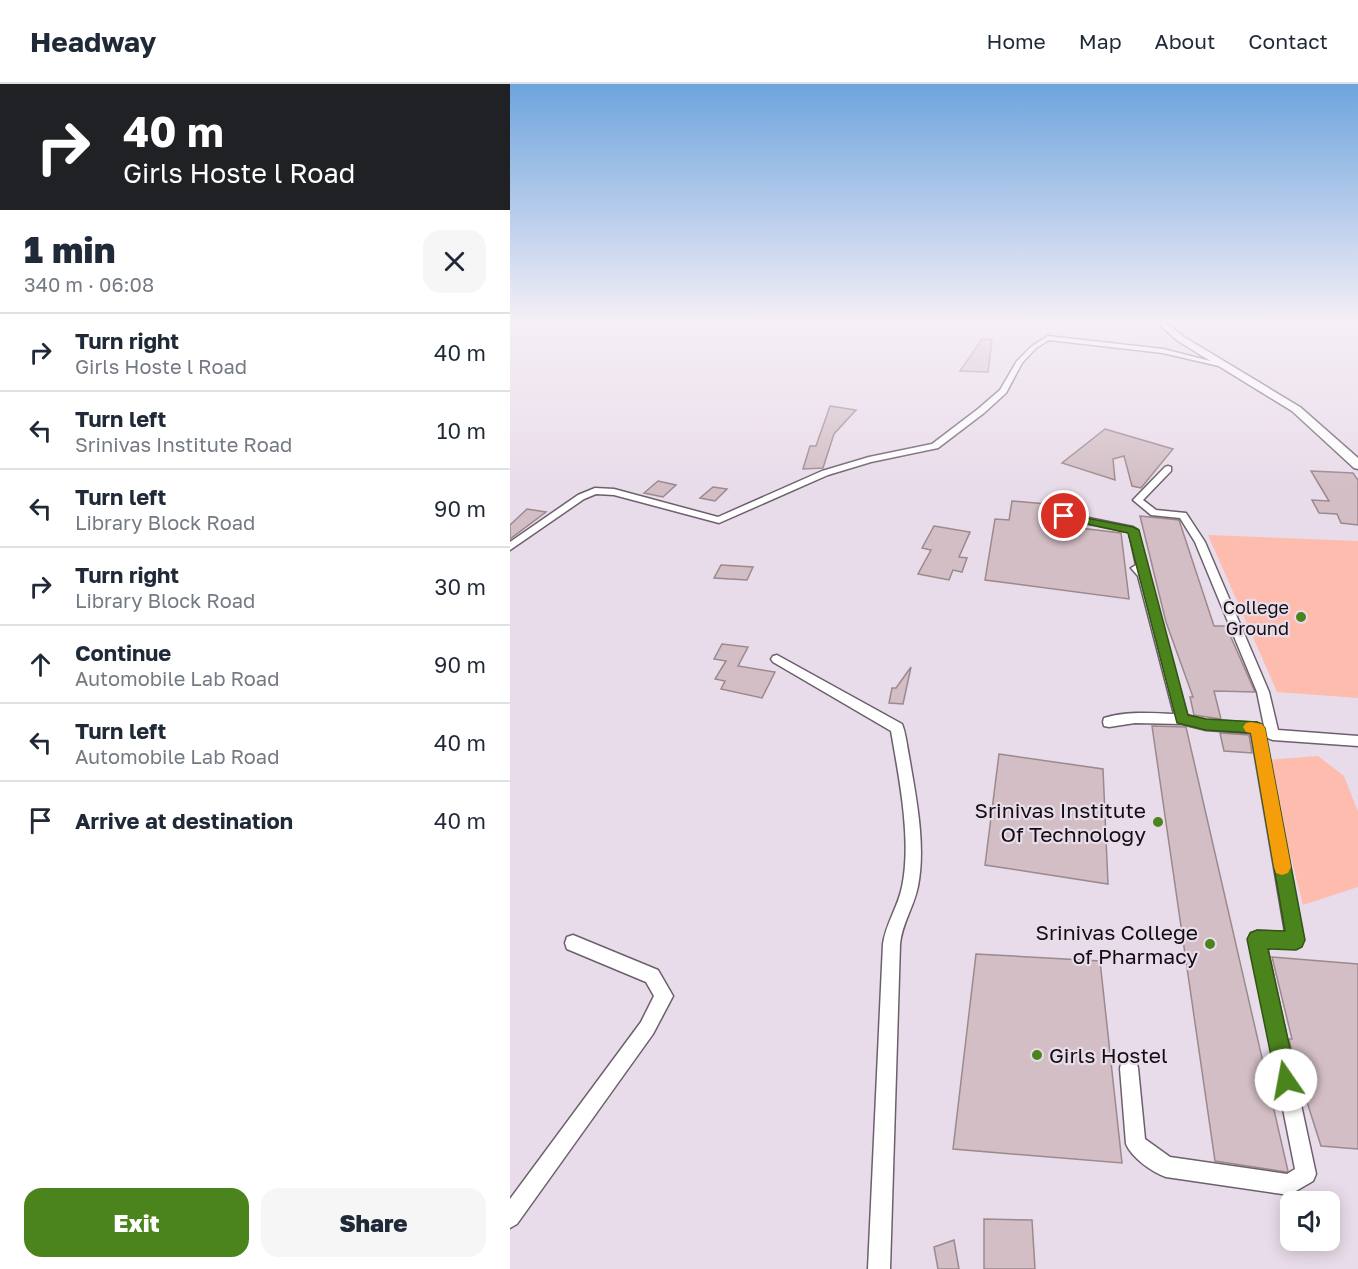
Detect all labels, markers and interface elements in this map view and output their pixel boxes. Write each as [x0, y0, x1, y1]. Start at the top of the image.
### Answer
text: Headway [30, 25, 156, 58]
text: Home [986, 28, 1046, 54]
text: Map [1079, 28, 1122, 54]
text: About [1155, 28, 1215, 54]
text: Contact [1248, 28, 1328, 54]
text: 40 m [123, 106, 224, 156]
icon: right [24, 108, 102, 186]
text: Girls Hoste l Road [123, 157, 355, 189]
text: 1 min [24, 228, 115, 271]
button: close [423, 230, 486, 293]
text: 340 m · 06:08 [24, 272, 154, 296]
text: Turn right [75, 327, 179, 354]
icon: right [24, 336, 57, 369]
text: 40 m [434, 339, 486, 366]
text: Girls Hoste l Road [75, 354, 247, 378]
text: Turn left [75, 405, 166, 432]
icon: left [24, 414, 57, 447]
text: 10 m [437, 417, 486, 444]
text: Srinivas Institute Road [75, 432, 292, 456]
text: Turn left [75, 483, 166, 510]
pin [1038, 490, 1089, 541]
icon: left [24, 492, 57, 525]
text: 90 m [434, 495, 486, 522]
icon: arrive [1047, 499, 1080, 532]
text: Library Block Road [75, 510, 255, 534]
text: Turn right [75, 561, 179, 588]
icon: right [24, 570, 57, 603]
text: 30 m [435, 573, 486, 600]
text: Library Block Road [75, 588, 255, 612]
place label: College Ground [1223, 596, 1289, 639]
marker: College Ground [1294, 610, 1308, 624]
text: Continue [75, 639, 171, 666]
icon: ahead [24, 648, 57, 681]
text: 90 m [434, 651, 486, 678]
text: Automobile Lab Road [75, 666, 279, 690]
text: Turn left [75, 717, 166, 744]
icon: left [24, 726, 57, 759]
text: 40 m [434, 729, 486, 756]
text: Automobile Lab Road [75, 744, 279, 768]
place label: Srinivas Institute Of Technology [974, 797, 1146, 847]
icon: arrive [24, 804, 57, 837]
text: Arrive at destination [75, 807, 293, 834]
text: 40 m [434, 807, 486, 834]
marker: Srinivas Institute Of Technology [1151, 815, 1165, 829]
place label: Srinivas College of Pharmacy [1035, 919, 1198, 969]
marker: Srinivas College of Pharmacy [1203, 937, 1217, 951]
place label: Girls Hostel [1049, 1042, 1168, 1068]
marker: Girls Hostel [1030, 1048, 1044, 1062]
position arrow [1254, 1048, 1318, 1112]
button: Exit [24, 1188, 249, 1257]
button: Share [261, 1188, 486, 1257]
map controls [1280, 1191, 1340, 1251]
button: sound [1280, 1191, 1340, 1251]

